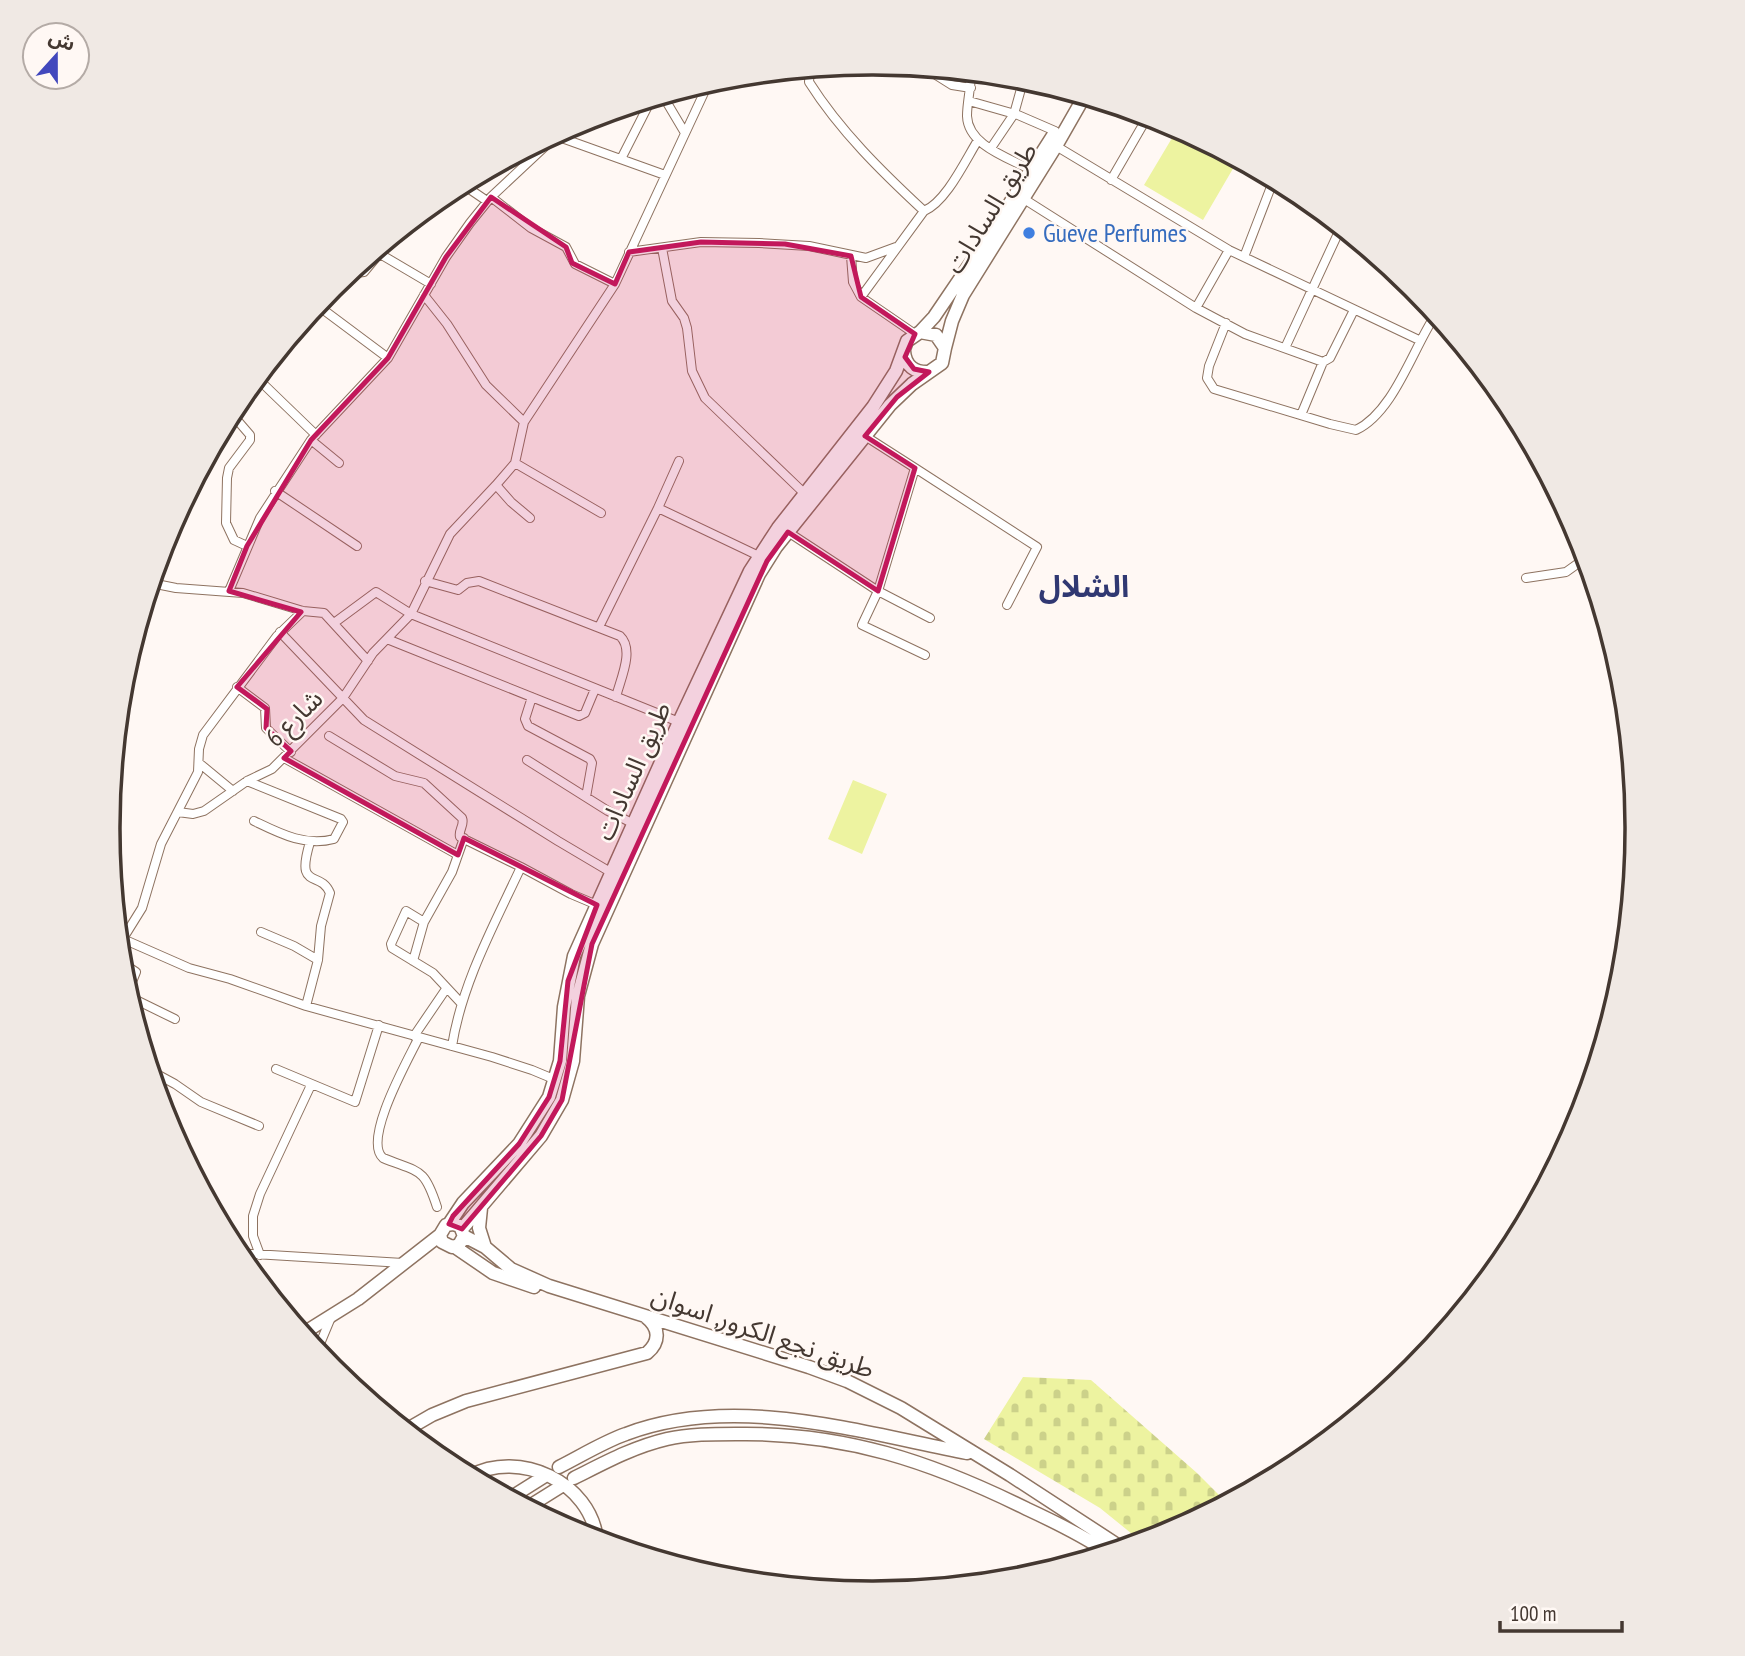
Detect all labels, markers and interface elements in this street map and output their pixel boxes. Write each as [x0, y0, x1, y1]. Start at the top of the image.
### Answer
north arrow [21, 21, 91, 91]
text: ش [46, 24, 79, 56]
street label: طريق السادات [937, 136, 1044, 279]
place label: Gueve Perfumes [1043, 216, 1187, 249]
marker: Gueve Perfumes [1021, 225, 1037, 241]
district label: الشلال [1039, 566, 1129, 605]
street label: شارع 6 [258, 682, 331, 755]
street label: طريق السادات [587, 696, 678, 845]
street label: طريق نجع الكرور, اسوان [646, 1278, 879, 1389]
scale bar [1500, 1590, 1622, 1634]
text: 100 m [1510, 1600, 1556, 1627]

